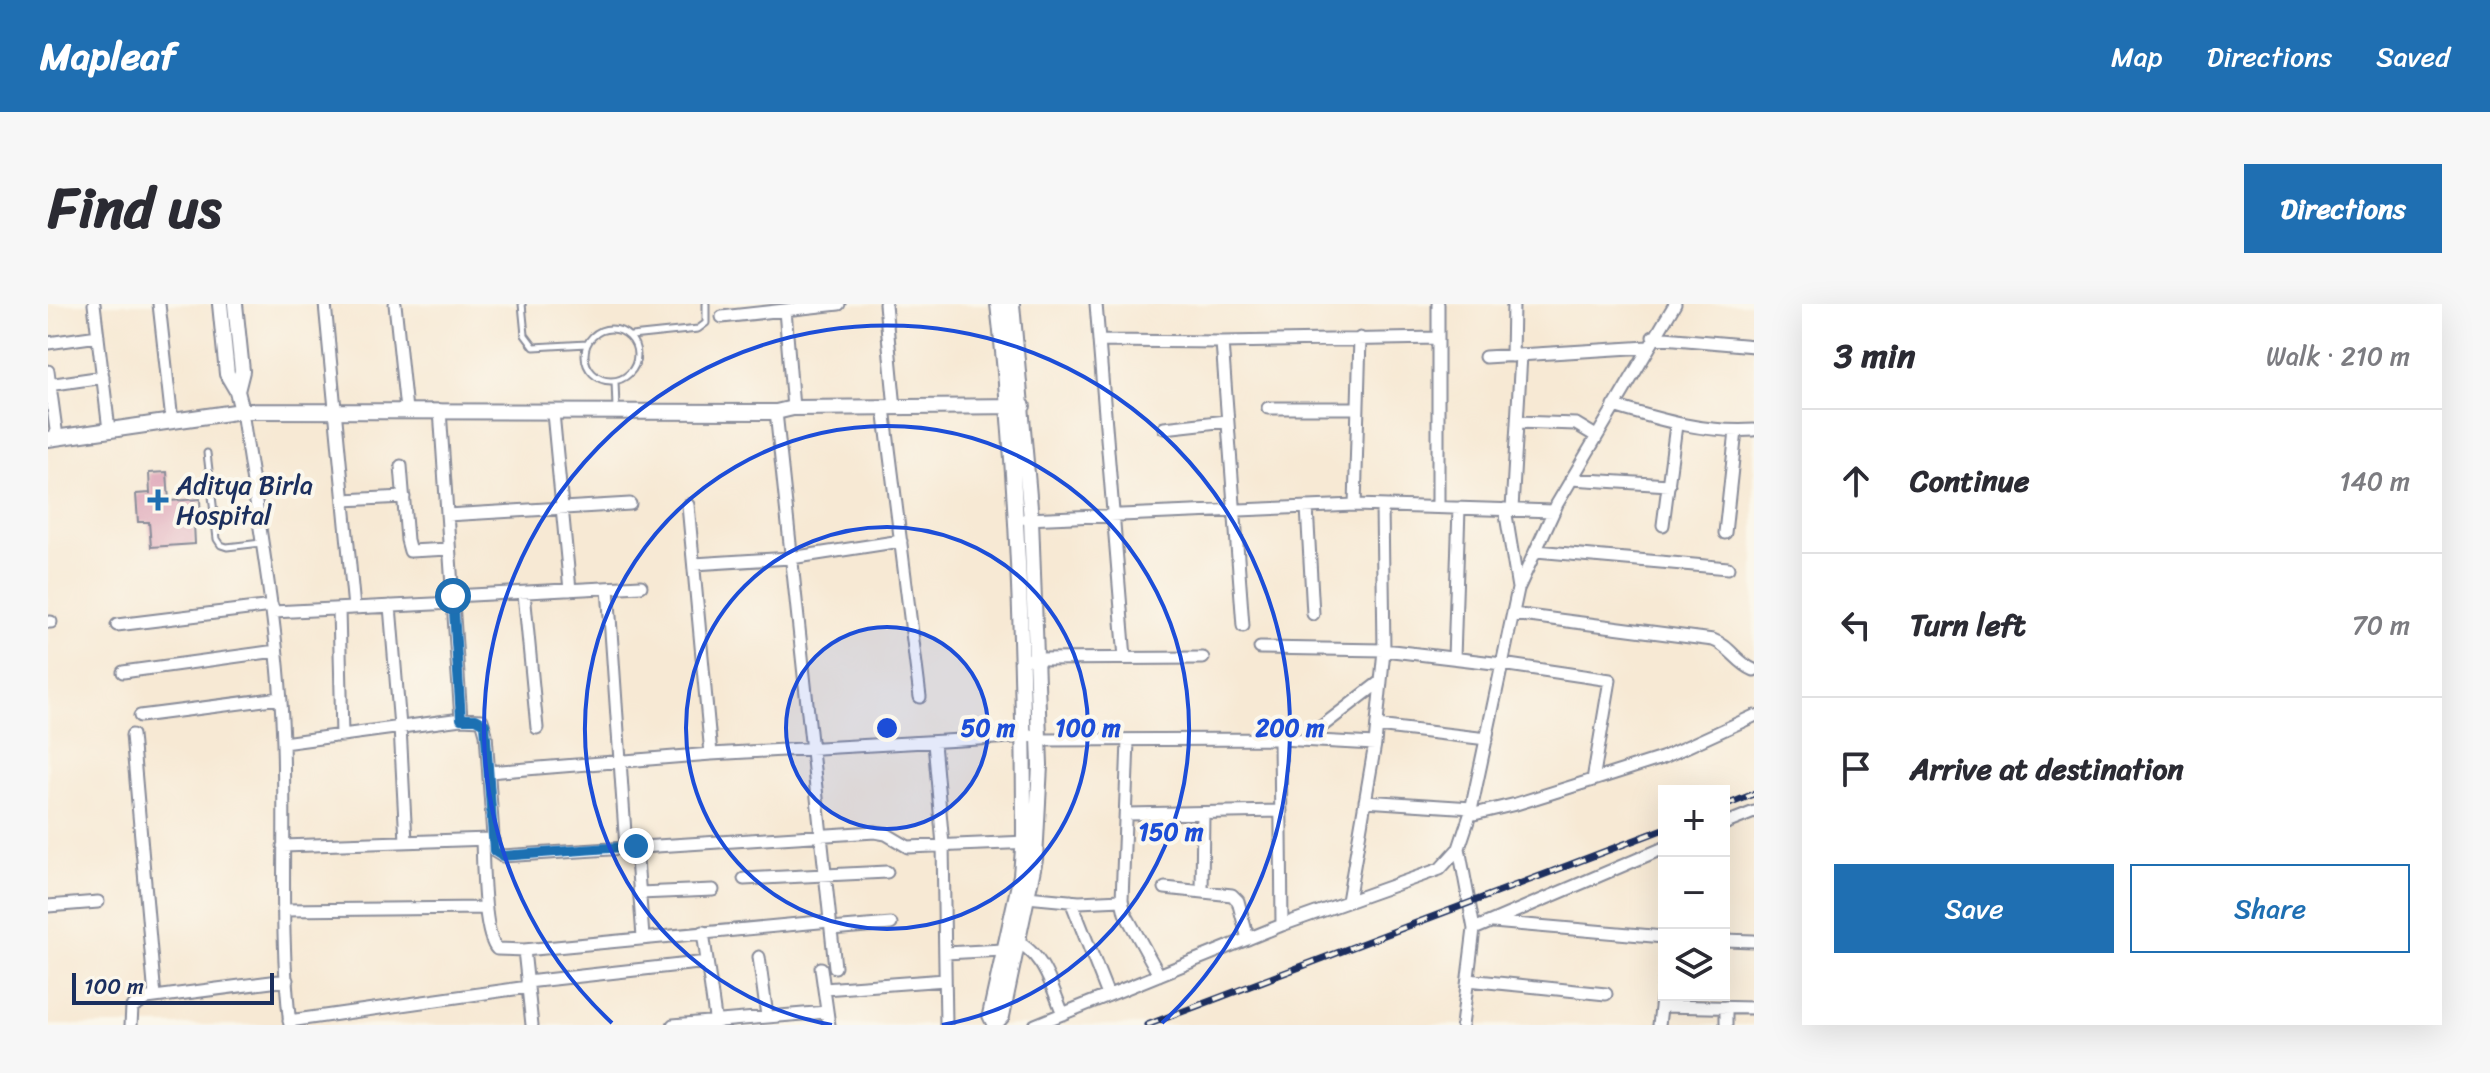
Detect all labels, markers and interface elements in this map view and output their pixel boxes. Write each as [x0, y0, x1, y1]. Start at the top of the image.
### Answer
text: Mapleaf [40, 23, 176, 90]
text: Map [2111, 32, 2163, 81]
text: Directions [2207, 32, 2332, 81]
text: Saved [2376, 32, 2450, 81]
text: Find us [48, 159, 221, 258]
button: Directions [2244, 164, 2442, 253]
text: 3 min [1834, 326, 1915, 386]
text: Walk · 210 m [2266, 333, 2410, 379]
text: Continue [1910, 454, 2029, 508]
text: 140 m [2339, 458, 2410, 504]
icon: ahead [1834, 459, 1878, 503]
place label: Aditya Birla Hospital [175, 462, 313, 538]
marker: Aditya Birla Hospital [147, 489, 169, 511]
route start [435, 578, 471, 614]
text: Turn left [1910, 598, 2026, 652]
text: 70 m [2352, 602, 2410, 648]
icon: left [1834, 603, 1878, 647]
text: 50 m [961, 707, 1016, 749]
text: 100 m [1055, 707, 1121, 749]
text: 200 m [1255, 707, 1325, 749]
centre of rings [873, 714, 901, 742]
text: Arrive at destination [1910, 742, 2184, 796]
icon: arrive [1834, 747, 1878, 791]
map controls [1658, 785, 1730, 1001]
button: + [1658, 785, 1730, 857]
text: 150 m [1139, 811, 1204, 853]
route end [618, 828, 654, 864]
button: − [1658, 857, 1730, 929]
button: Save [1834, 864, 2114, 953]
button: Share [2130, 864, 2410, 953]
button: layers [1658, 929, 1730, 1001]
text: 100 m [84, 967, 144, 1006]
scale bar [72, 969, 274, 1005]

